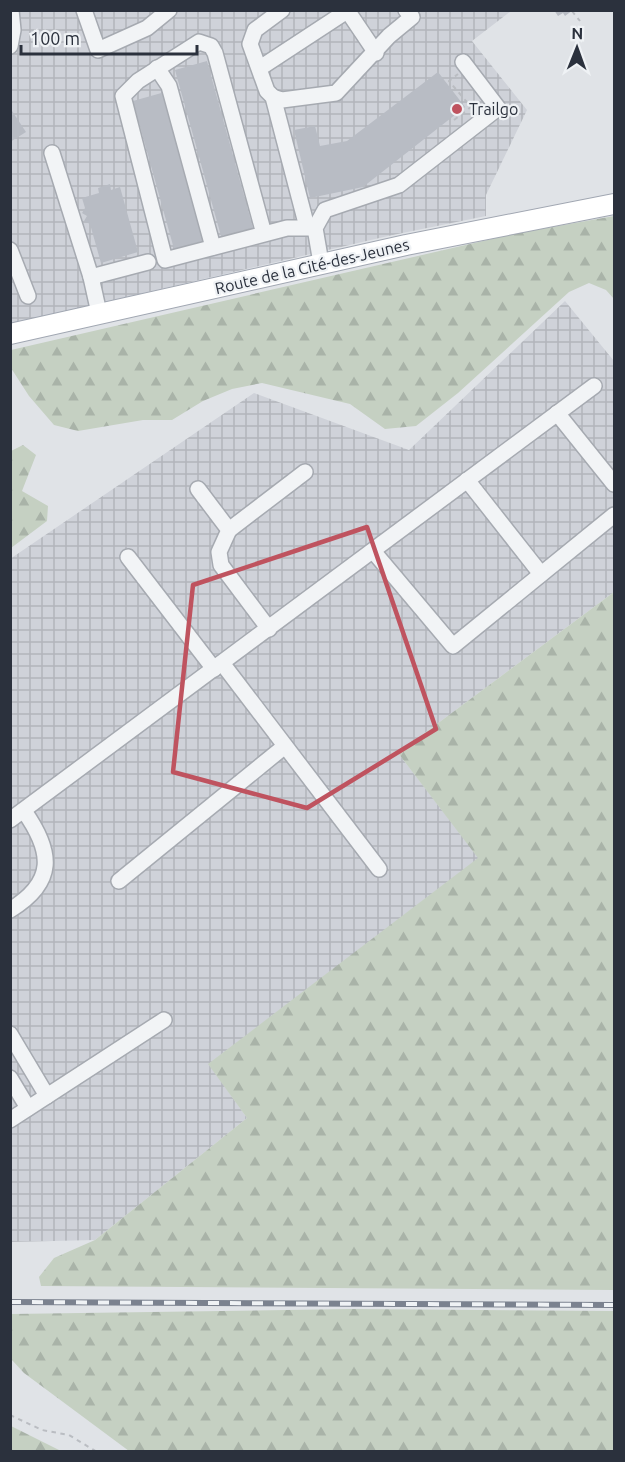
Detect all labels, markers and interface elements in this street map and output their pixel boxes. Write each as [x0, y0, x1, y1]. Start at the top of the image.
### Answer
scale bar [21, 18, 196, 56]
north arrow [547, 18, 607, 78]
text: N [571, 24, 583, 42]
text: 100 m [30, 28, 80, 48]
place label: Trailgo [469, 100, 518, 118]
marker: Trailgo [450, 102, 464, 116]
street label: Route de la Cité-des-Jeunes [213, 235, 411, 297]

